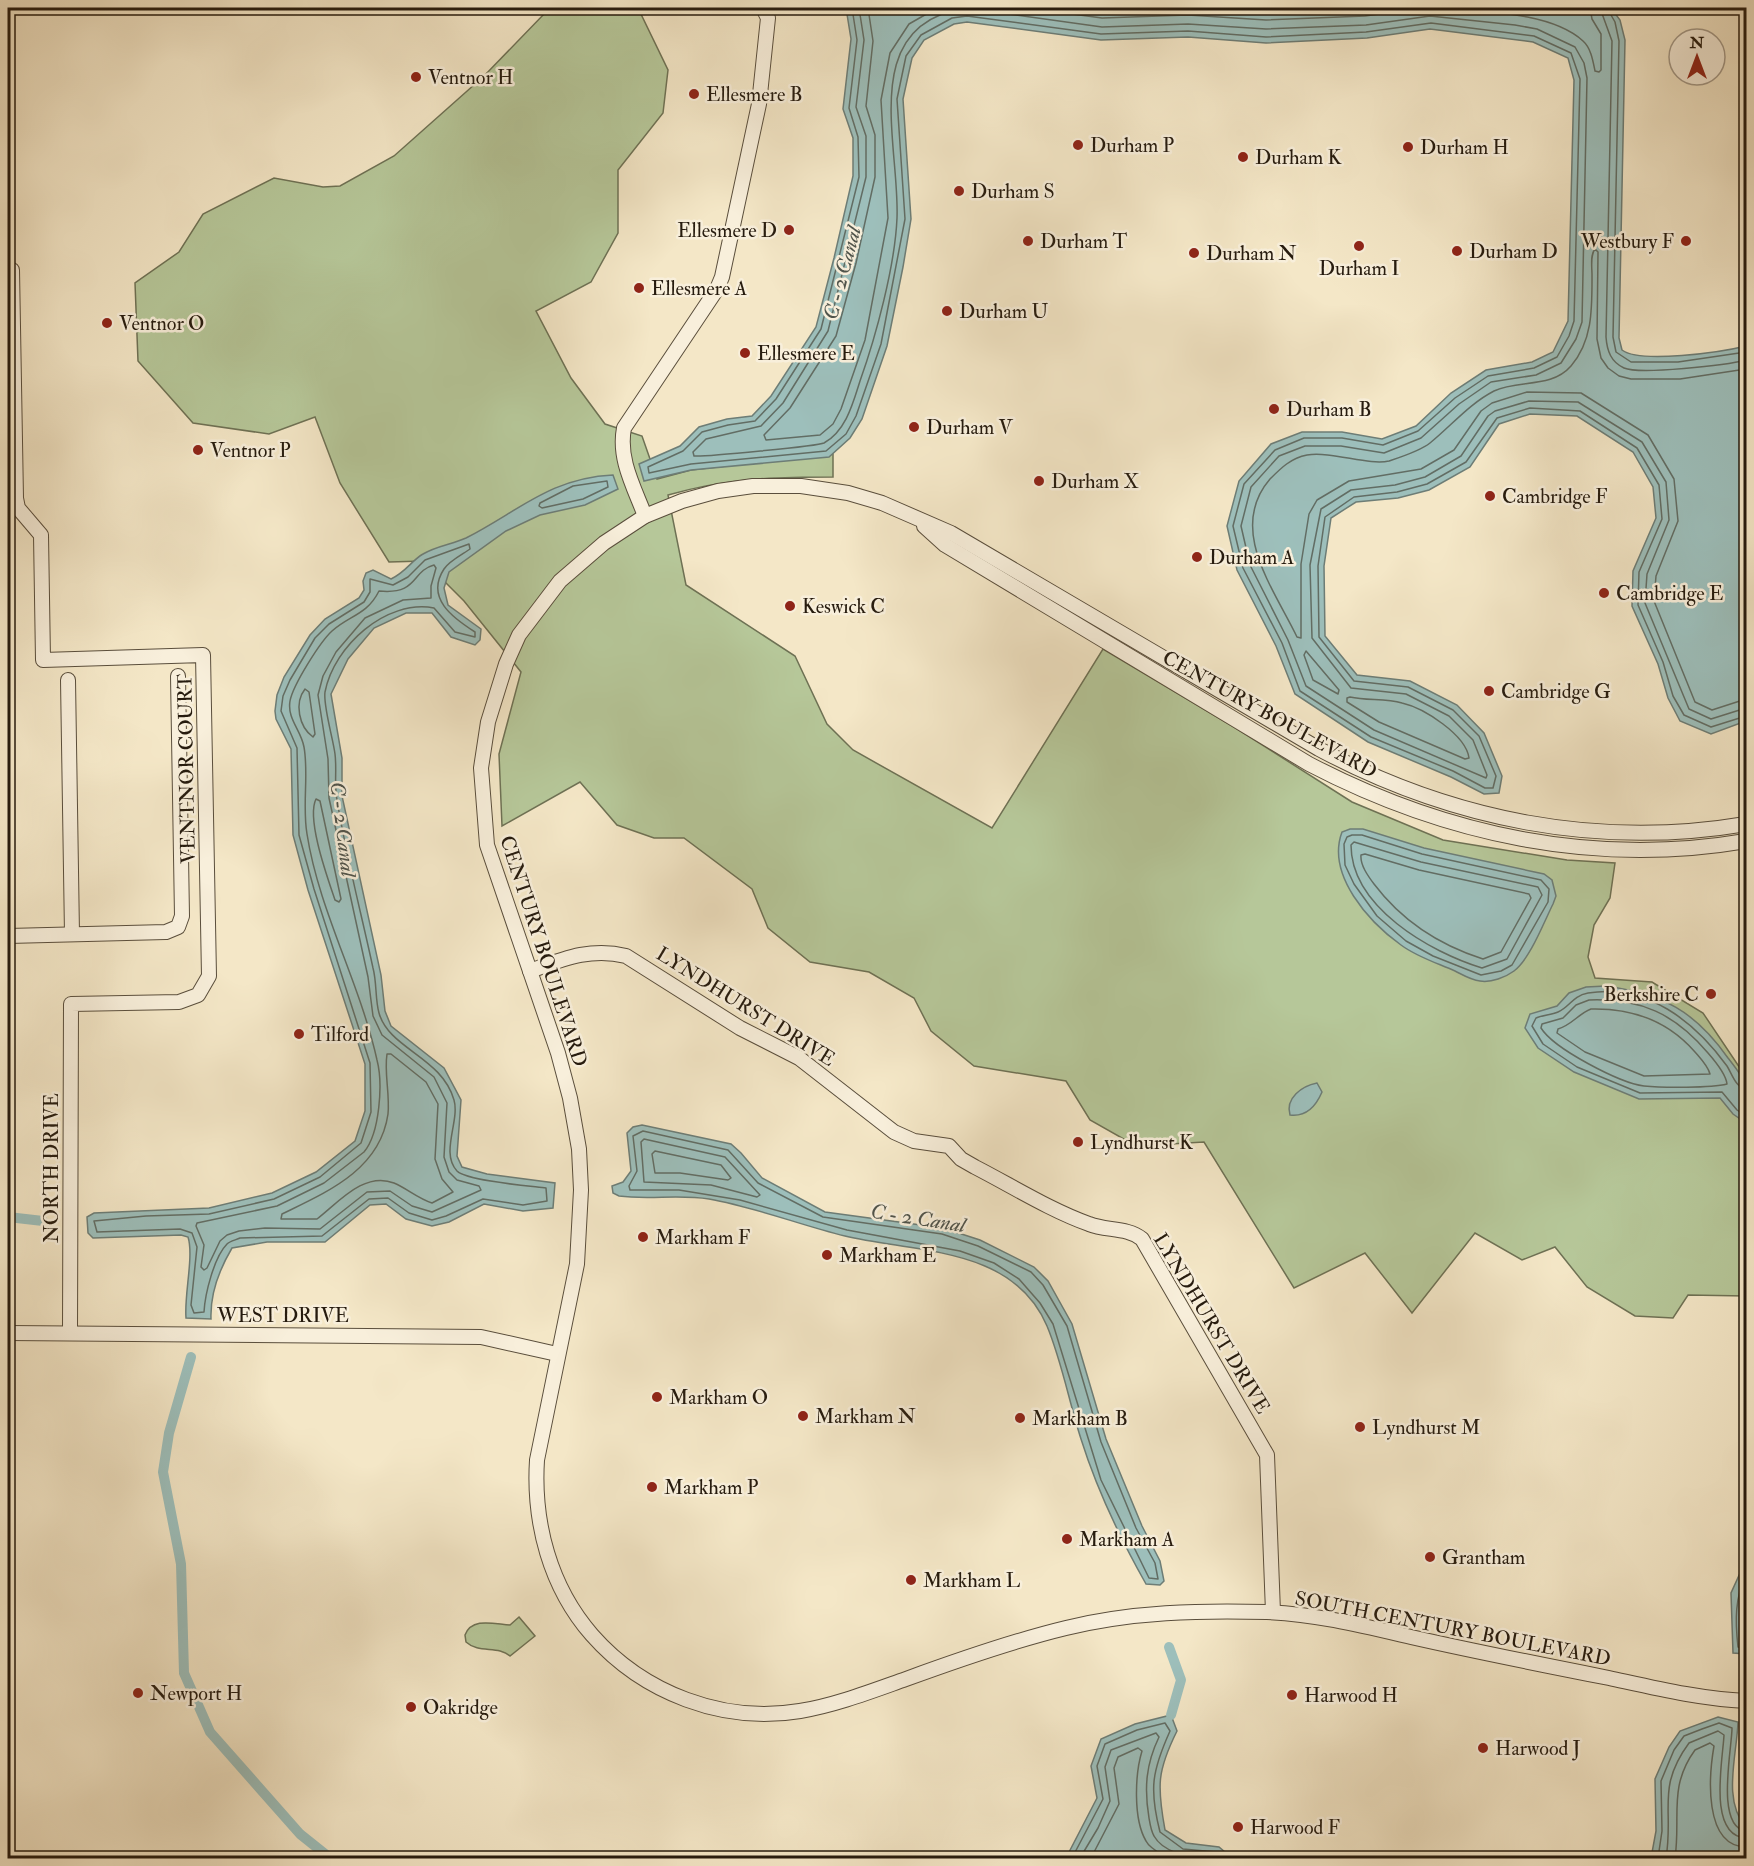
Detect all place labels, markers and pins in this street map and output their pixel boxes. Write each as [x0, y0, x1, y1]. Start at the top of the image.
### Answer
place label: Ventnor H [428, 65, 513, 90]
marker: Ventnor H [409, 70, 423, 84]
place label: Ellesmere B [706, 82, 803, 107]
marker: Ellesmere B [687, 87, 701, 101]
place label: Durham P [1090, 133, 1174, 158]
place label: Durham H [1420, 135, 1509, 160]
marker: Durham P [1071, 138, 1085, 152]
marker: Durham H [1401, 140, 1415, 154]
place label: Durham K [1255, 145, 1342, 170]
marker: Durham K [1236, 150, 1250, 164]
place label: Durham S [971, 179, 1055, 204]
marker: Durham S [952, 184, 966, 198]
place label: Ellesmere D [677, 218, 777, 243]
marker: Ellesmere D [782, 223, 796, 237]
place label: Durham T [1040, 229, 1127, 254]
place label: Westbury F [1580, 229, 1674, 254]
marker: Durham T [1021, 234, 1035, 248]
marker: Westbury F [1679, 234, 1693, 248]
marker: Durham I [1352, 239, 1366, 253]
place label: Durham D [1469, 239, 1558, 264]
place label: Durham N [1206, 241, 1296, 266]
marker: Durham D [1450, 244, 1464, 258]
marker: Durham N [1187, 246, 1201, 260]
place label: Durham I [1319, 256, 1399, 281]
place label: Ellesmere A [651, 276, 748, 301]
marker: Ellesmere A [632, 281, 646, 295]
place label: Durham U [959, 299, 1048, 324]
marker: Durham U [940, 304, 954, 318]
place label: Ventnor O [119, 311, 204, 336]
marker: Ventnor O [100, 316, 114, 330]
place label: Ellesmere E [757, 341, 855, 366]
marker: Ellesmere E [738, 346, 752, 360]
place label: Durham B [1286, 397, 1372, 422]
marker: Durham B [1267, 402, 1281, 416]
place label: Durham V [926, 415, 1013, 440]
marker: Durham V [907, 420, 921, 434]
place label: Ventnor P [210, 438, 291, 463]
marker: Ventnor P [191, 443, 205, 457]
place label: Durham X [1051, 469, 1139, 494]
marker: Durham X [1032, 474, 1046, 488]
place label: Cambridge F [1502, 484, 1608, 509]
marker: Cambridge F [1483, 489, 1497, 503]
place label: Durham A [1209, 545, 1294, 570]
marker: Durham A [1190, 550, 1204, 564]
place label: Cambridge E [1616, 581, 1723, 606]
marker: Cambridge E [1597, 586, 1611, 600]
place label: Keswick C [802, 594, 885, 619]
marker: Keswick C [783, 599, 797, 613]
place label: Cambridge G [1501, 679, 1611, 704]
marker: Cambridge G [1482, 684, 1496, 698]
place label: Berkshire C [1604, 982, 1699, 1007]
marker: Berkshire C [1704, 987, 1718, 1001]
place label: Tilford [311, 1022, 369, 1047]
marker: Tilford [292, 1027, 306, 1041]
place label: Lyndhurst K [1090, 1130, 1194, 1155]
marker: Lyndhurst K [1071, 1135, 1085, 1149]
place label: Markham F [655, 1225, 751, 1250]
marker: Markham F [636, 1230, 650, 1244]
place label: Markham E [839, 1243, 936, 1268]
marker: Markham E [820, 1248, 834, 1262]
place label: Markham O [669, 1385, 768, 1410]
marker: Markham O [650, 1390, 664, 1404]
place label: Markham N [815, 1404, 916, 1429]
place label: Markham B [1032, 1406, 1128, 1431]
marker: Markham N [796, 1409, 810, 1423]
marker: Markham B [1013, 1411, 1027, 1425]
place label: Lyndhurst M [1372, 1415, 1480, 1440]
marker: Lyndhurst M [1353, 1420, 1367, 1434]
place label: Markham P [664, 1475, 759, 1500]
marker: Markham P [645, 1480, 659, 1494]
place label: Markham A [1079, 1527, 1175, 1552]
marker: Markham A [1060, 1532, 1074, 1546]
place label: Grantham [1442, 1545, 1526, 1570]
marker: Grantham [1423, 1550, 1437, 1564]
place label: Markham L [923, 1568, 1021, 1593]
marker: Markham L [904, 1573, 918, 1587]
place label: Newport H [150, 1681, 242, 1707]
place label: Harwood H [1304, 1683, 1398, 1708]
marker: Newport H [131, 1686, 145, 1700]
marker: Harwood H [1285, 1688, 1299, 1702]
place label: Oakridge [423, 1695, 498, 1720]
marker: Oakridge [404, 1700, 418, 1714]
place label: Harwood J [1495, 1736, 1581, 1761]
marker: Harwood J [1476, 1741, 1490, 1755]
place label: Harwood F [1250, 1815, 1341, 1840]
marker: Harwood F [1231, 1820, 1245, 1834]

